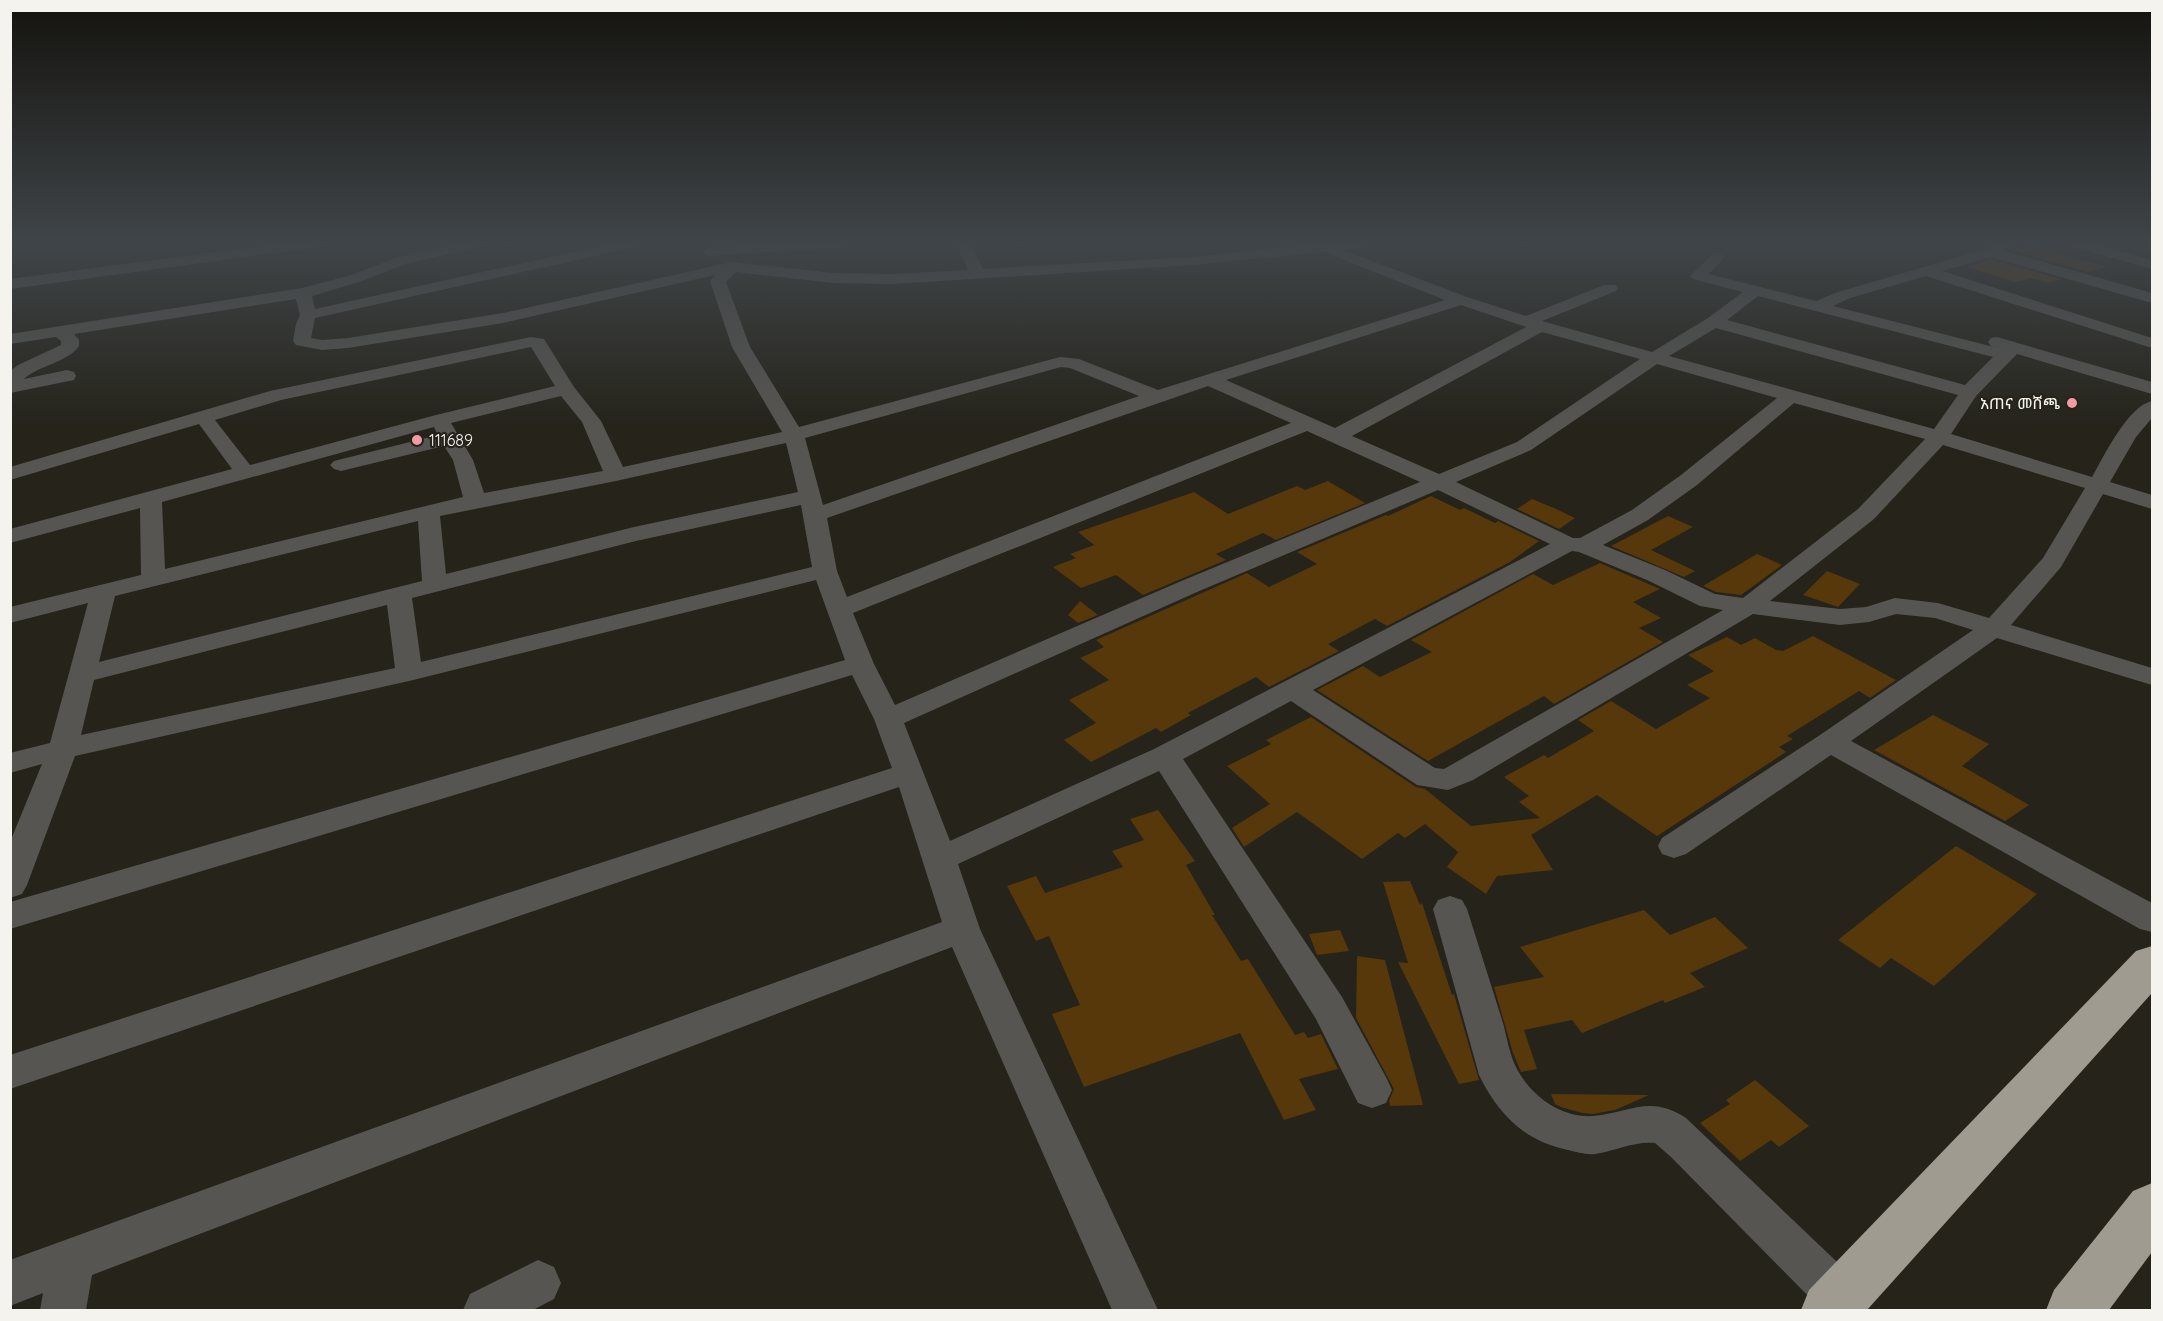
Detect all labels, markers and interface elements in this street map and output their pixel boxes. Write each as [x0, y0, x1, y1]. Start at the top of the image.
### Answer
place label: አጠና መሸጫ [1980, 393, 2060, 413]
marker: አጠና መሸጫ [2065, 396, 2079, 410]
place label: 111689 [429, 430, 473, 450]
marker: 111689 [410, 433, 424, 447]

